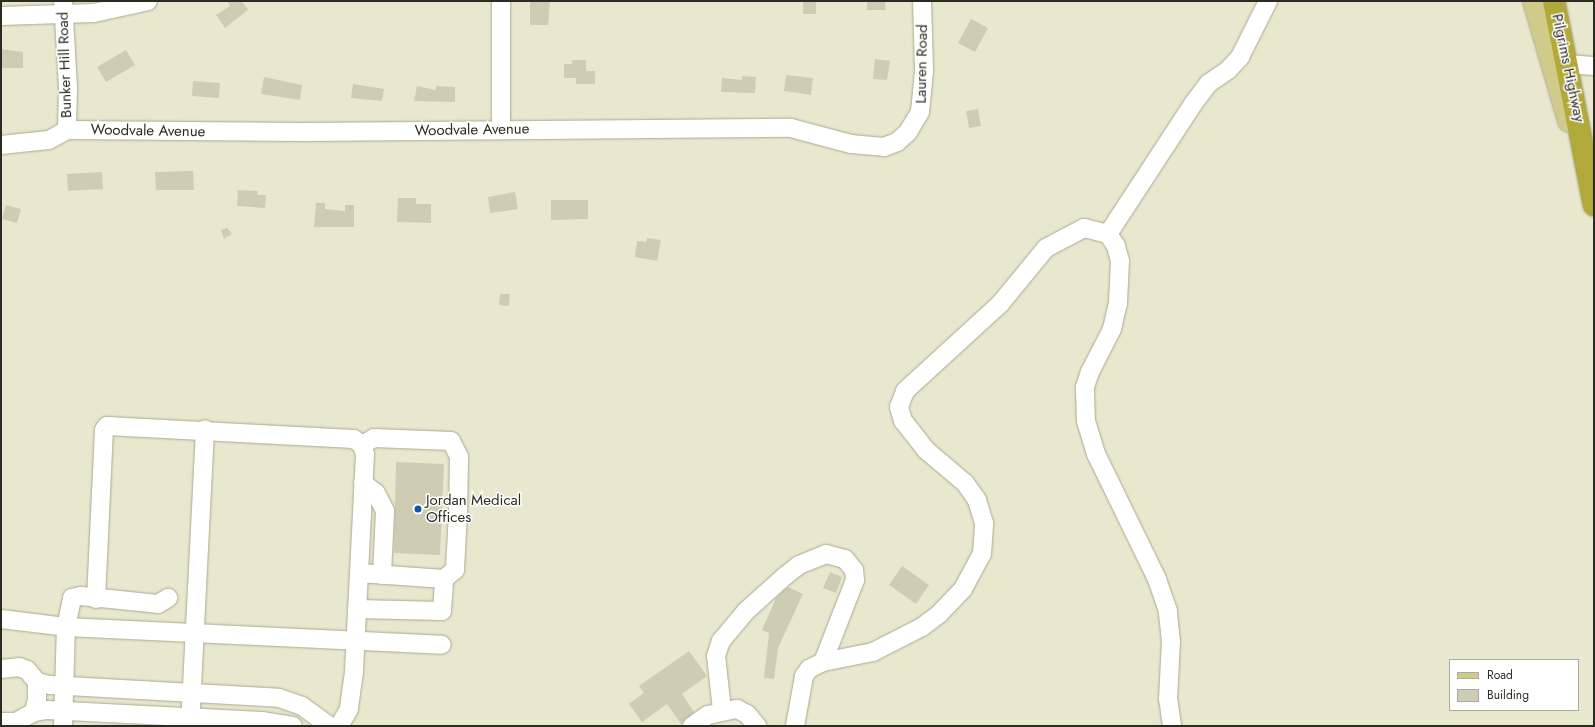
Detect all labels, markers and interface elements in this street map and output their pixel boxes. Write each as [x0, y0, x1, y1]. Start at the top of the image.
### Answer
street label: Bunker Hill Road [54, 12, 76, 118]
street label: Pilgrims Highway [1548, 12, 1588, 124]
street label: Lauren Road [912, 24, 932, 104]
street label: Woodvale Avenue [414, 120, 530, 140]
street label: Woodvale Avenue [90, 121, 206, 141]
place label: Jordan Medical Offices [426, 491, 521, 526]
marker: Jordan Medical Offices [413, 504, 423, 514]
legend [1449, 659, 1579, 711]
text: Road [1487, 666, 1513, 684]
text: Building [1487, 686, 1529, 704]

